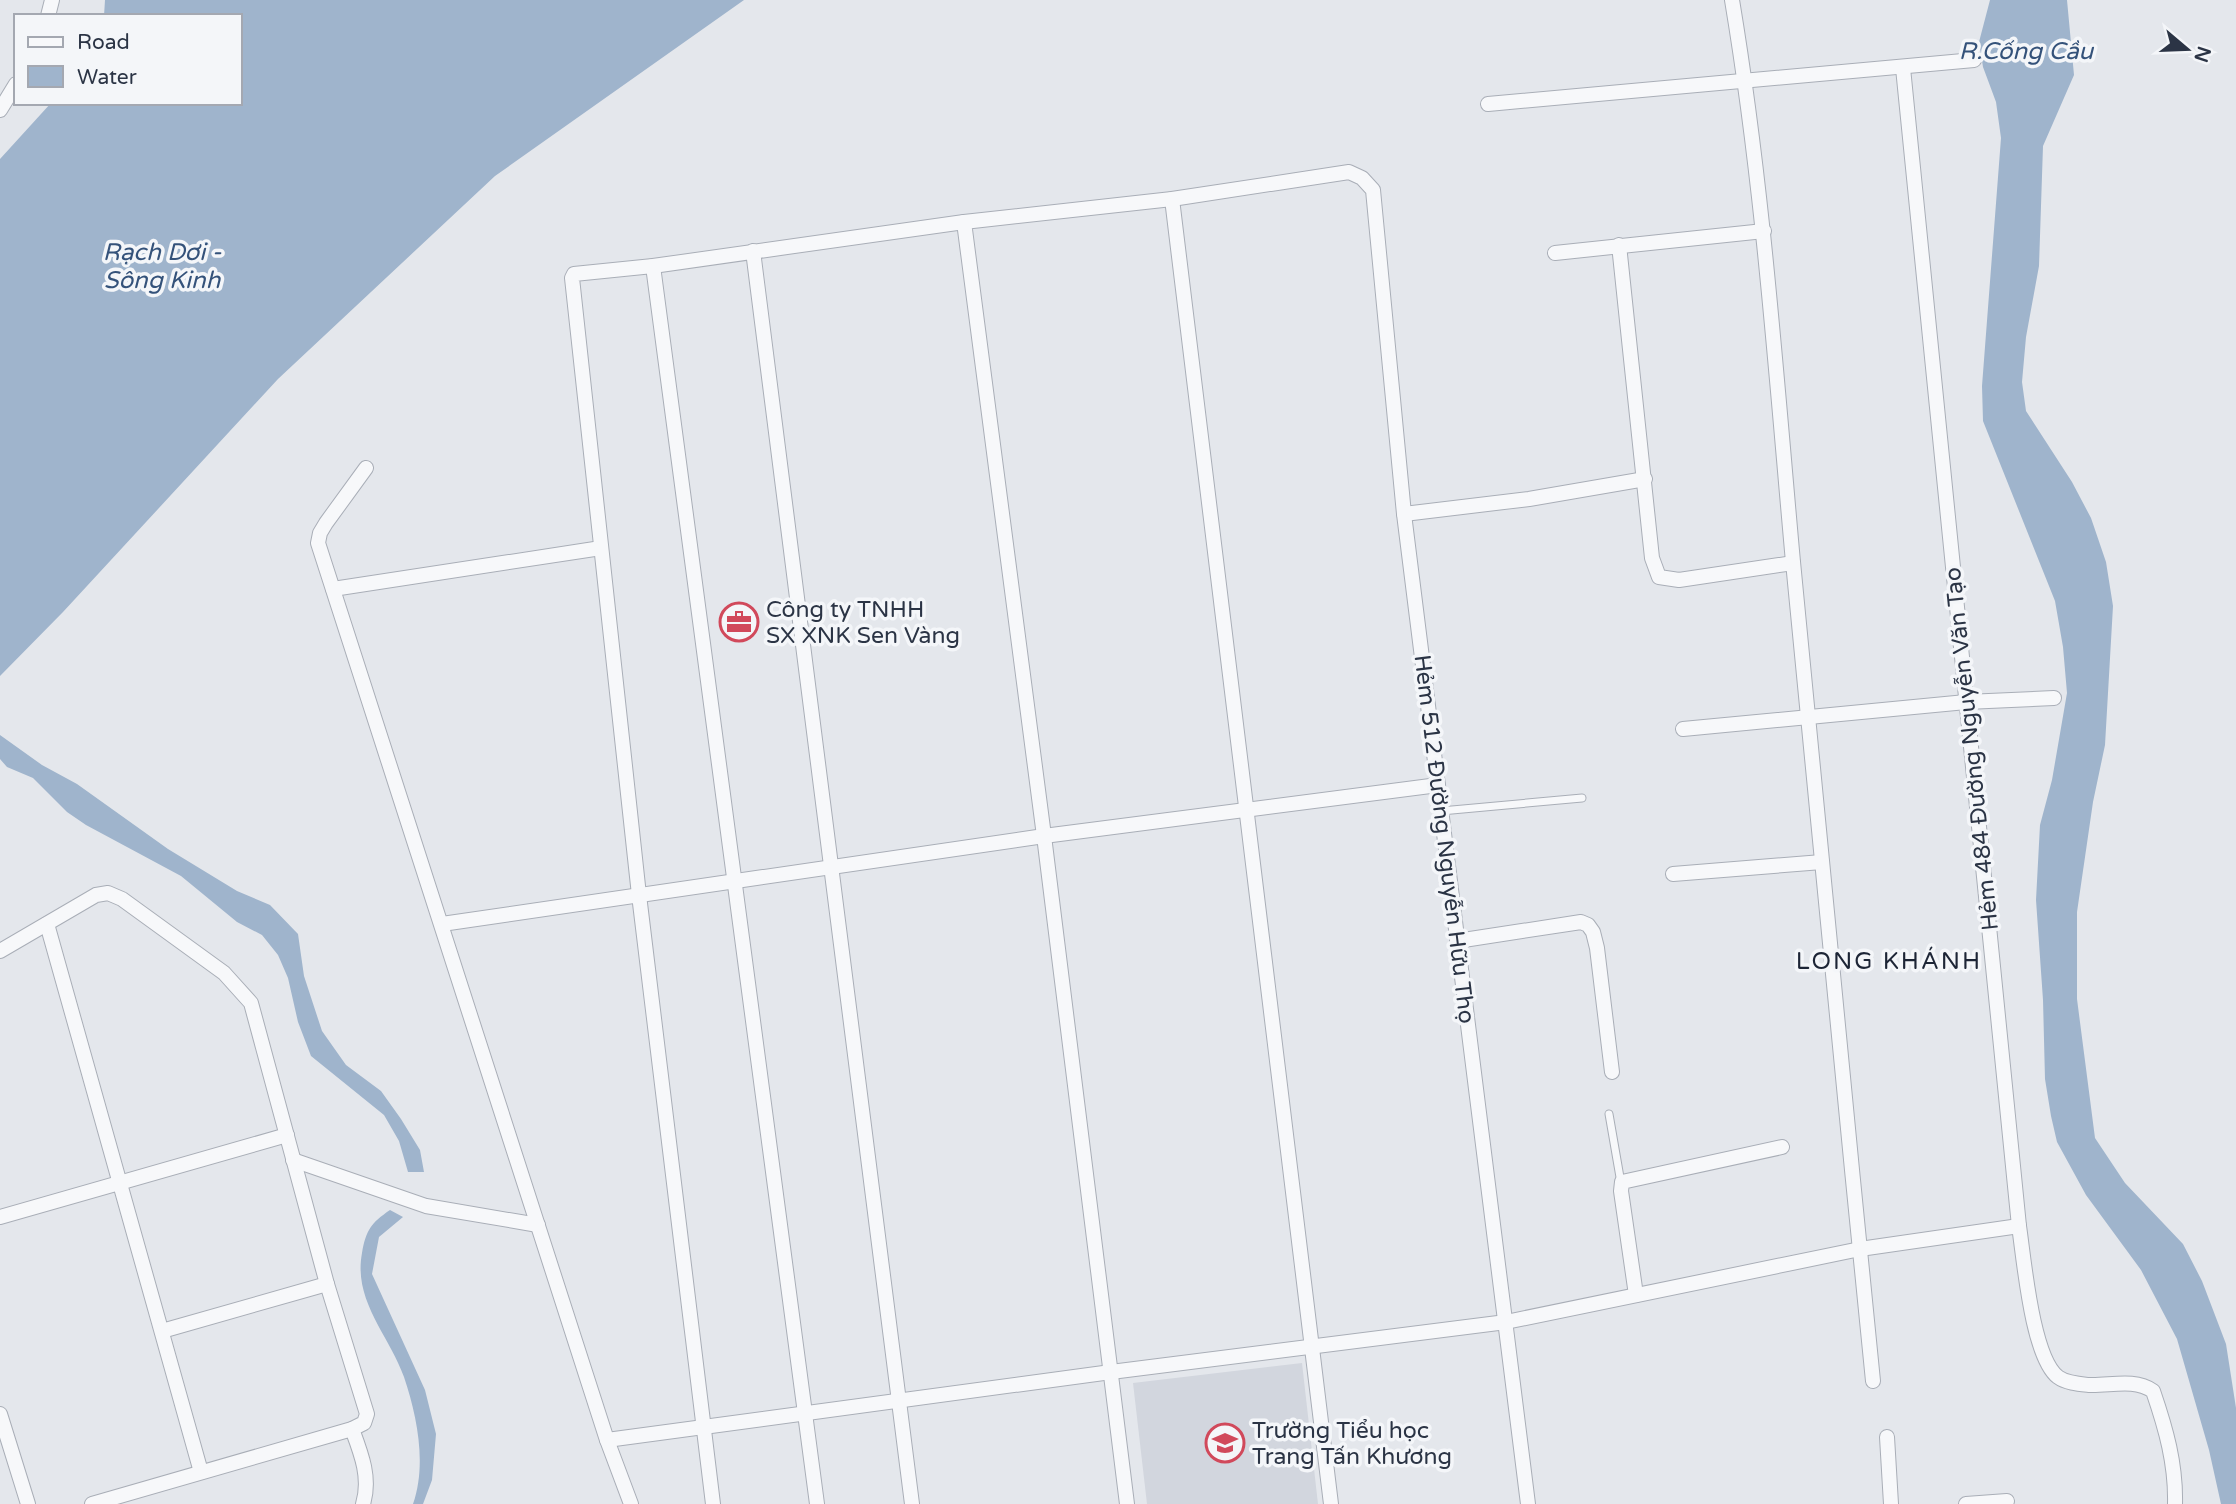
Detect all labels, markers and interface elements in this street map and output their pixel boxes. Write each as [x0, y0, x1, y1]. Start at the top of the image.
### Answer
legend [14, 14, 242, 105]
north arrow [2152, 14, 2222, 84]
text: Road [77, 30, 130, 55]
water label: R.Cống Cầu [1959, 37, 2095, 66]
text: N [2189, 43, 2215, 65]
text: Water [77, 65, 137, 90]
water label: Rạch Dơi - Sông Kinh [103, 238, 222, 295]
street label: Hẻm 484 Đường Nguyễn Văn Tạo [1939, 566, 2005, 932]
place label: Công ty TNHH SX XNK Sen Vàng [766, 596, 960, 650]
office icon: Công ty TNHH SX XNK Sen Vàng [718, 601, 760, 643]
street label: Hẻm 512 Đường Nguyễn Hữu Thọ [1407, 653, 1481, 1025]
district label: LONG KHÁNH [1796, 946, 1982, 976]
place label: Trường Tiểu học Trang Tấn Khương [1252, 1417, 1452, 1471]
school or university icon: Trường Tiểu học Trang Tấn Khương [1204, 1422, 1246, 1464]

